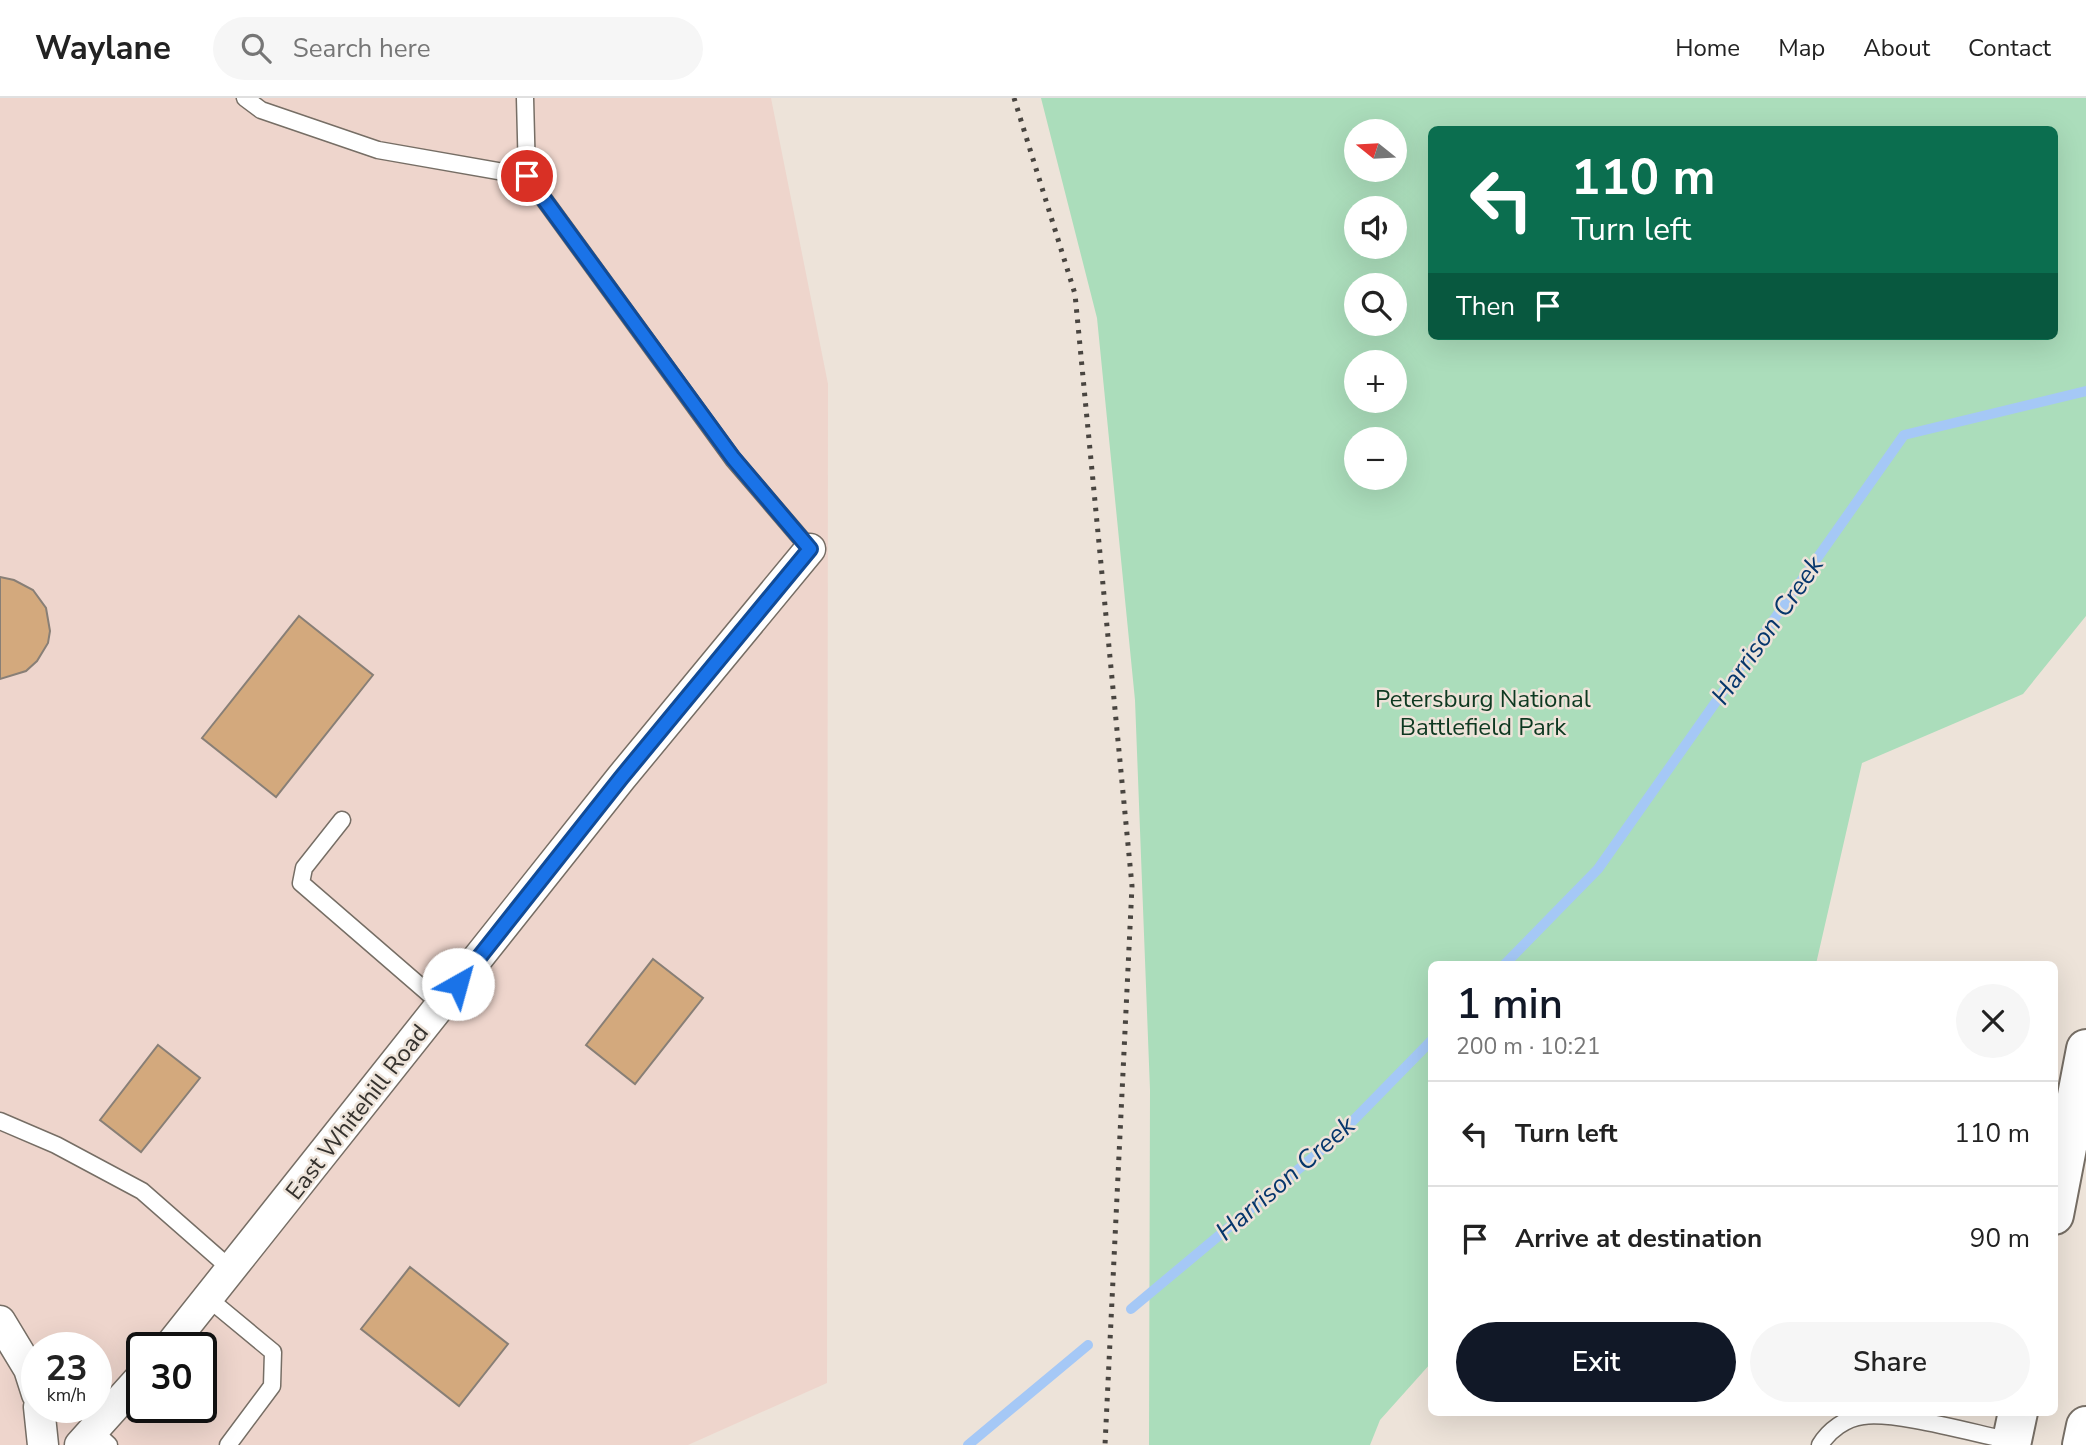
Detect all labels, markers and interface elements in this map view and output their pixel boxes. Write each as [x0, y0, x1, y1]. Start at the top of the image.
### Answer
search box [213, 17, 703, 80]
text: Waylane [35, 26, 171, 71]
icon: search [237, 29, 275, 67]
text: Search here [293, 31, 431, 66]
text: Home [1675, 32, 1740, 64]
text: Map [1778, 32, 1825, 64]
text: About [1863, 32, 1930, 64]
text: Contact [1968, 32, 2051, 64]
north arrow [1344, 119, 1407, 182]
map controls [1344, 119, 1407, 490]
text: 110 m [1571, 144, 1715, 211]
pin [497, 146, 557, 206]
icon: left [1456, 154, 1547, 245]
icon: arrive [508, 157, 546, 195]
button: sound [1344, 196, 1407, 259]
text: Turn left [1571, 208, 1691, 251]
button: search [1344, 273, 1407, 336]
icon: arrive [1529, 287, 1567, 325]
text: Then [1456, 289, 1515, 324]
button: + [1344, 350, 1407, 413]
button: − [1344, 427, 1407, 490]
water label: Harrison Creek [1703, 548, 1832, 712]
park label: Petersburg National Battlefield Park [1375, 683, 1591, 743]
position arrow [421, 947, 495, 1021]
text: 1 min [1456, 976, 1563, 1033]
button: close [1956, 984, 2030, 1058]
street label: East Whitehill Road [278, 1018, 436, 1206]
text: 200 m · 10:21 [1456, 1031, 1601, 1062]
water label: Harrison Creek [1208, 1107, 1363, 1249]
icon: left [1456, 1115, 1494, 1153]
text: Turn left [1515, 1116, 1618, 1151]
text: 110 m [1954, 1116, 2030, 1151]
icon: arrive [1456, 1220, 1494, 1258]
text: Arrive at destination [1515, 1221, 1762, 1256]
text: 90 m [1970, 1221, 2030, 1256]
button: Exit [1456, 1322, 1736, 1402]
button: Share [1750, 1322, 2030, 1402]
speed limit sign: 30 [126, 1332, 217, 1423]
text: 23 [45, 1345, 88, 1392]
text: km/h [47, 1383, 86, 1407]

